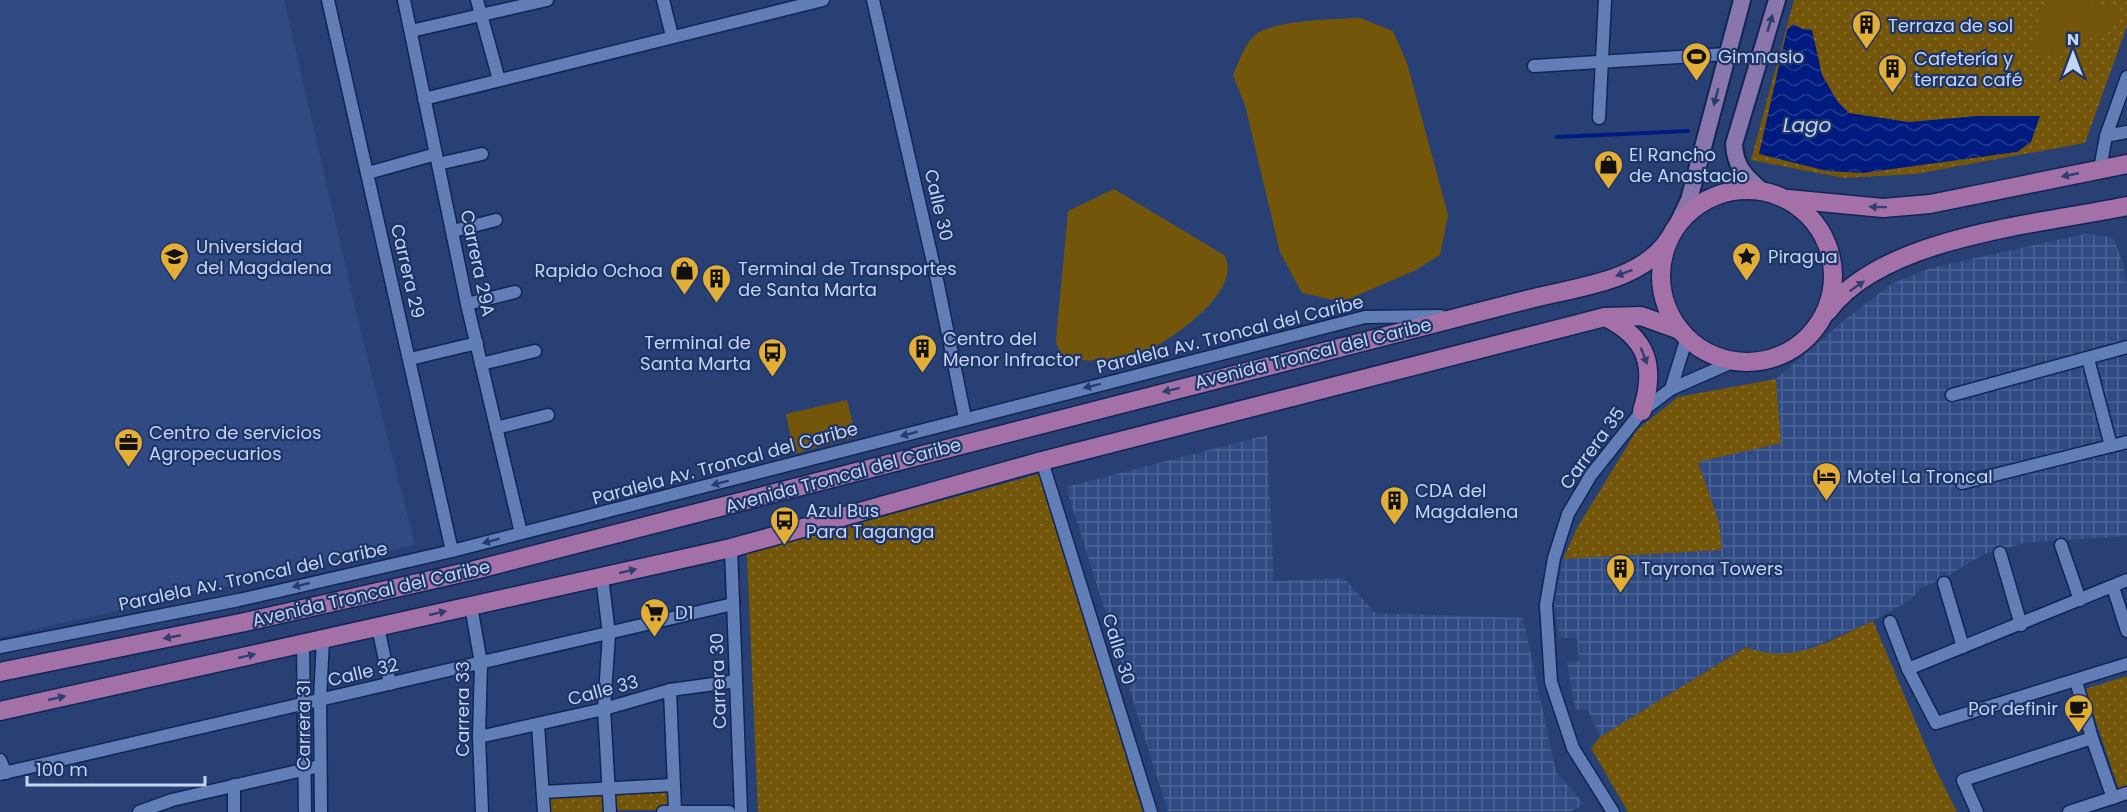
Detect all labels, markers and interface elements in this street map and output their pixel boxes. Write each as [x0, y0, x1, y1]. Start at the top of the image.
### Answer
building icon: Terraza de sol [1851, 9, 1883, 51]
place label: Terraza de sol [1888, 13, 2013, 38]
one-way arrow [1766, 14, 1775, 32]
north arrow [2043, 24, 2103, 84]
text: N [2067, 28, 2079, 51]
sports icon: Gimnasio [1681, 40, 1713, 82]
place label: Gimnasio [1718, 44, 1804, 69]
place label: Cafetería y terraza café [1914, 46, 2023, 92]
building icon: Cafetería y terraza café [1877, 52, 1909, 94]
one-way arrow [1710, 88, 1720, 106]
water label: Lago [1783, 111, 1831, 139]
place label: El Rancho de Anastacio [1629, 142, 1748, 188]
shop icon: El Rancho de Anastacio [1592, 148, 1624, 190]
street label: Calle 30 [919, 167, 959, 243]
one-way arrow [2060, 171, 2079, 181]
one-way arrow [1868, 202, 1887, 212]
street label: Carrera 29A [455, 207, 501, 319]
street label: Carrera 29 [385, 221, 431, 321]
place label: Universidad del Magdalena [196, 234, 332, 280]
school or university icon: Universidad del Magdalena [159, 240, 191, 282]
place icon: Piragua [1731, 240, 1763, 282]
place label: Piragua [1768, 244, 1838, 269]
shop icon: Rapido Ochoa [668, 254, 700, 296]
place label: Terminal de Transportes de Santa Marta [738, 256, 957, 302]
place label: Rapido Ochoa [535, 258, 663, 283]
building icon: Terminal de Transportes de Santa Marta [701, 262, 733, 304]
one-way arrow [1615, 269, 1633, 278]
one-way arrow [1848, 280, 1864, 292]
street label: Paralela Av. Troncal del Caribe [1094, 289, 1366, 379]
street label: Avenida Troncal del Caribe [1192, 311, 1434, 395]
place label: Centro del Menor Infractor [943, 326, 1081, 372]
place label: Terminal de Santa Marta [640, 330, 751, 376]
building icon: Centro del Menor Infractor [906, 332, 938, 374]
bus stop icon: Terminal de Santa Marta [756, 336, 788, 378]
one-way arrow [1639, 347, 1649, 365]
one-way arrow [1082, 382, 1101, 392]
one-way arrow [1162, 385, 1180, 395]
street label: Carrera 35 [1554, 402, 1630, 494]
street label: Paralela Av. Troncal del Caribe [589, 415, 861, 511]
place label: Centro de servicios Agropecuarios [149, 420, 321, 466]
office icon: Centro de servicios Agropecuarios [112, 426, 144, 468]
one-way arrow [900, 430, 918, 439]
street label: Avenida Troncal del Caribe [722, 431, 964, 519]
hotel icon: Motel La Troncal [1810, 460, 1842, 502]
place label: Motel La Troncal [1847, 464, 1993, 489]
place label: CDA del Magdalena [1415, 478, 1518, 524]
one-way arrow [711, 479, 729, 488]
building icon: CDA del Magdalena [1378, 484, 1410, 526]
place label: Azul Bus Para Taganga [806, 498, 934, 544]
bus stop icon: Azul Bus Para Taganga [769, 504, 801, 546]
street label: Paralela Av. Troncal del Caribe [116, 535, 390, 617]
one-way arrow [481, 536, 500, 546]
building icon: Tayrona Towers [1604, 552, 1636, 594]
street label: Avenida Troncal del Caribe [250, 553, 492, 633]
place label: Tayrona Towers [1641, 556, 1783, 581]
one-way arrow [619, 566, 638, 575]
one-way arrow [292, 581, 310, 591]
supermarket icon: D1 [638, 596, 670, 638]
place label: D1 [675, 600, 694, 625]
one-way arrow [429, 608, 447, 618]
street label: Calle 30 [1096, 611, 1142, 687]
street label: Carrera 30 [704, 632, 732, 730]
one-way arrow [162, 633, 181, 642]
one-way arrow [238, 650, 257, 660]
street label: Calle 32 [325, 652, 401, 692]
street label: Carrera 33 [450, 661, 475, 757]
street label: Calle 33 [565, 669, 641, 711]
street label: Carrera 31 [291, 680, 316, 770]
cafe icon: Por definir [2063, 692, 2095, 734]
one-way arrow [48, 693, 67, 702]
place label: Por definir [1968, 696, 2058, 721]
scale bar [27, 749, 206, 787]
text: 100 m [36, 757, 88, 782]

